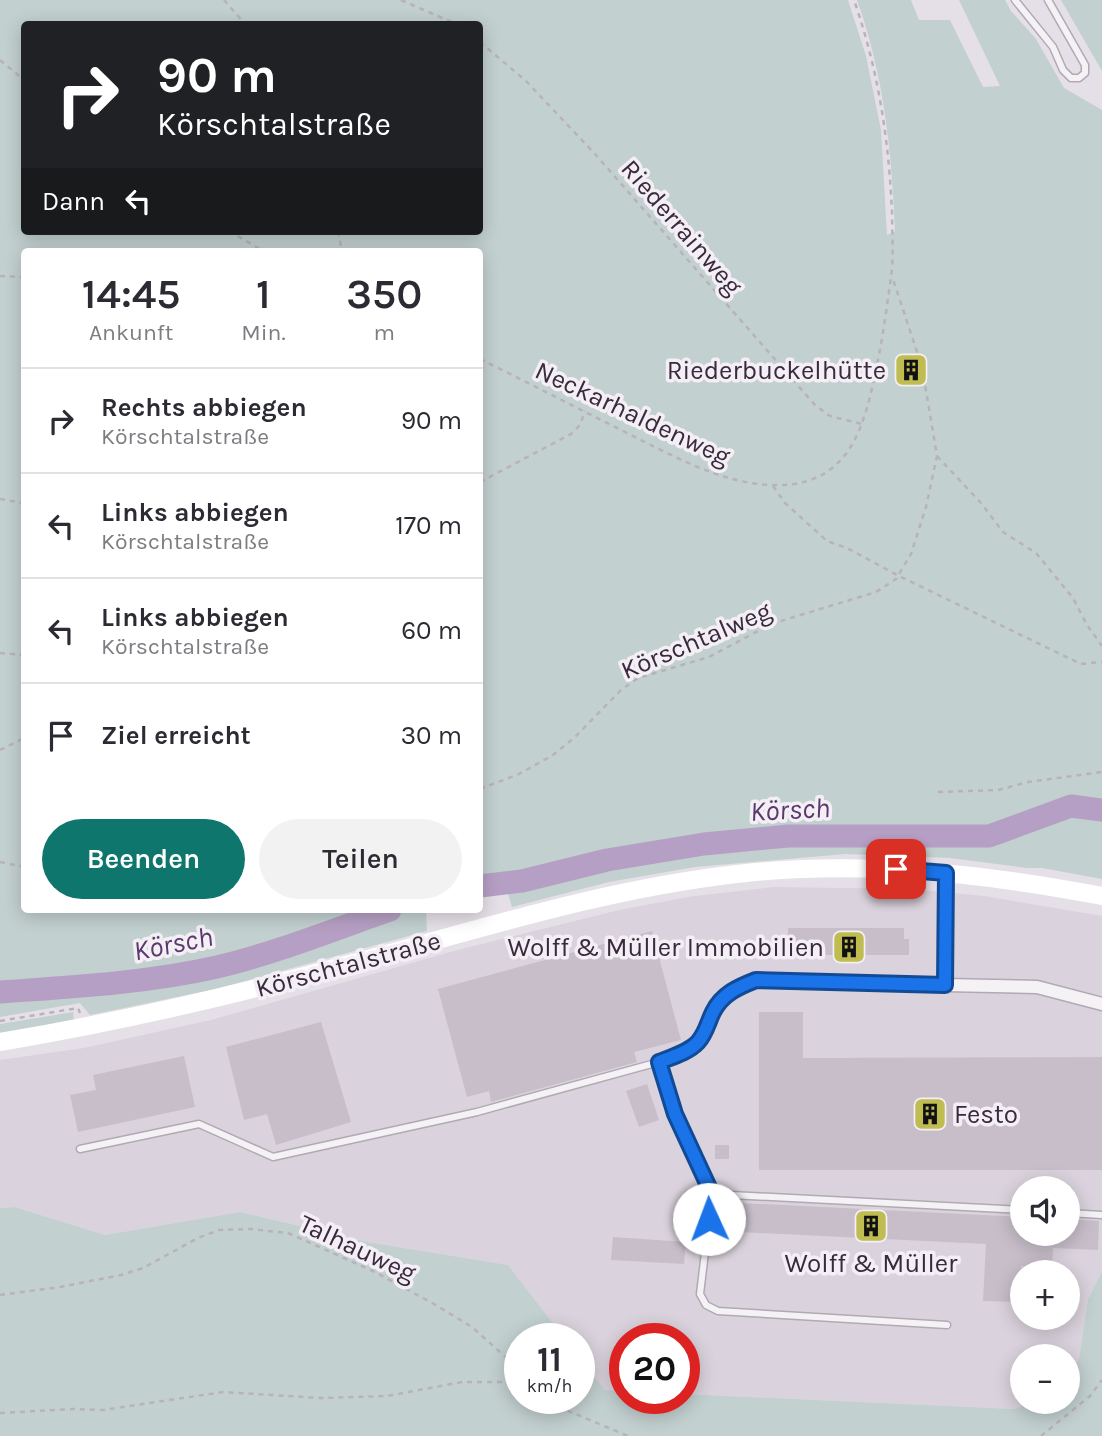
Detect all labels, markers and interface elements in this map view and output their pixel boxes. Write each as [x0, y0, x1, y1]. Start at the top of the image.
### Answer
text: 90 m [157, 47, 277, 104]
icon: right [42, 49, 133, 140]
text: Körschtalstraße [157, 106, 391, 143]
street label: Riederrainweg [614, 153, 749, 302]
icon: left [119, 182, 157, 220]
text: Dann [42, 186, 105, 217]
text: 14:45 [82, 269, 181, 319]
text: 1 [256, 269, 271, 319]
text: 350 [346, 269, 422, 319]
text: Ankunft [89, 319, 173, 346]
text: Min. [241, 319, 286, 346]
text: m [373, 319, 395, 346]
building icon: Riederbuckelhütte [892, 351, 930, 389]
street label: Neckarhaldenweg [530, 355, 735, 472]
place label: Riederbuckelhütte [667, 355, 886, 386]
text: Rechts abbiegen [101, 392, 307, 423]
icon: right [42, 402, 80, 440]
text: 90 m [401, 405, 462, 436]
text: Körschtalstraße [101, 423, 269, 450]
text: Links abbiegen [101, 497, 289, 528]
icon: left [42, 507, 80, 545]
text: 170 m [395, 510, 462, 541]
text: Körschtalstraße [101, 528, 269, 555]
street label: Körschtalweg [616, 595, 776, 686]
text: Links abbiegen [101, 602, 289, 633]
icon: left [42, 612, 80, 650]
text: 60 m [401, 615, 462, 646]
text: Körschtalstraße [101, 633, 269, 660]
icon: arrive [42, 717, 80, 755]
text: Ziel erreicht [101, 720, 251, 751]
text: 30 m [401, 720, 462, 751]
water label: Körsch [749, 791, 831, 828]
button: Beenden [42, 819, 245, 899]
button: Teilen [259, 819, 462, 899]
pin [866, 839, 926, 899]
icon: arrive [877, 850, 915, 888]
water label: Körsch [131, 920, 216, 967]
street label: Körschtalstraße [252, 925, 444, 1004]
building icon: Wolff & Müller Immobilien [830, 928, 868, 966]
place label: Wolff & Müller Immobilien [508, 932, 824, 963]
building icon: Festo [911, 1095, 949, 1133]
place label: Festo [954, 1099, 1018, 1130]
map controls [1010, 1176, 1080, 1414]
button: sound [1010, 1176, 1080, 1246]
position arrow [672, 1182, 746, 1256]
building icon: Wolff & Müller [852, 1207, 890, 1245]
street label: Talhauweg [295, 1208, 421, 1289]
place label: Wolff & Müller [785, 1248, 958, 1279]
button: + [1010, 1260, 1080, 1330]
speed limit sign: 20 [609, 1323, 700, 1414]
text: 11 [537, 1339, 562, 1380]
button: − [1010, 1344, 1080, 1414]
text: km/h [527, 1375, 572, 1397]

